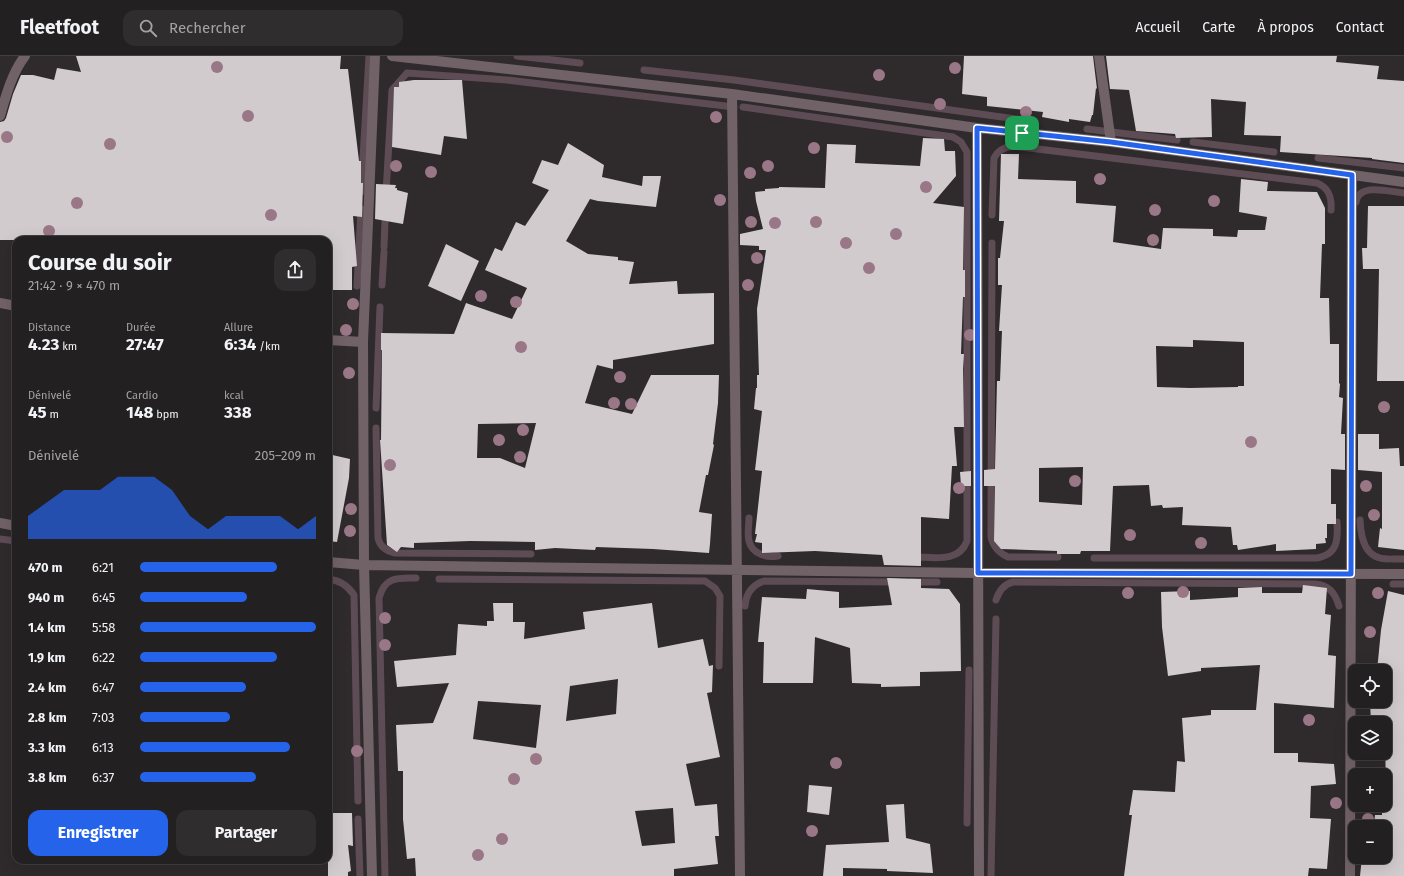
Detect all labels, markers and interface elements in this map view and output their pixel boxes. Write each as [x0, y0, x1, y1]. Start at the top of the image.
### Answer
search box [123, 10, 403, 46]
text: Fleetfoot [20, 16, 99, 39]
icon: search [137, 17, 159, 39]
text: Rechercher [169, 19, 245, 37]
text: Accueil [1135, 19, 1180, 36]
text: Carte [1202, 19, 1235, 36]
text: À propos [1257, 19, 1314, 36]
text: Contact [1336, 19, 1384, 36]
pin [1005, 116, 1039, 150]
icon: arrive [1011, 122, 1033, 144]
text: Course du soir [28, 249, 172, 276]
button: share [274, 249, 316, 291]
text: 21:42 · 9 × 470 m [28, 278, 120, 293]
text: Distance [28, 321, 71, 334]
text: Durée [126, 321, 155, 334]
text: Allure [224, 321, 253, 334]
text: 4.23 [28, 334, 59, 355]
text: 27:47 [126, 334, 164, 355]
text: 6:34 [224, 334, 256, 355]
text: km [59, 340, 77, 353]
text: /km [256, 340, 280, 353]
text: Dénivelé [28, 389, 71, 402]
text: Cardio [126, 389, 158, 402]
text: kcal [224, 389, 244, 402]
text: 45 [28, 402, 47, 423]
text: 148 [126, 402, 153, 423]
text: 338 [224, 402, 252, 423]
text: m [47, 408, 59, 421]
text: bpm [153, 408, 179, 421]
text: Dénivelé [28, 448, 79, 463]
text: 205–209 m [255, 448, 316, 463]
text: 470 m [28, 560, 63, 575]
text: 6:21 [92, 560, 114, 575]
text: 940 m [28, 590, 64, 605]
text: 6:45 [92, 590, 115, 605]
text: 1.4 km [28, 620, 65, 635]
text: 5:58 [92, 620, 115, 635]
text: 1.9 km [28, 650, 65, 665]
text: 6:22 [92, 650, 115, 665]
map controls [1348, 664, 1392, 864]
button: locate [1348, 664, 1392, 708]
text: 2.4 km [28, 680, 66, 695]
text: 6:47 [92, 680, 114, 695]
text: 2.8 km [28, 710, 67, 725]
text: 7:03 [92, 710, 115, 725]
button: layers [1348, 716, 1392, 760]
text: 3.3 km [28, 740, 66, 755]
text: 6:13 [92, 740, 114, 755]
button: + [1348, 768, 1392, 812]
text: 3.8 km [28, 770, 67, 785]
text: 6:37 [92, 770, 114, 785]
button: Enregistrer [28, 810, 168, 856]
button: Partager [176, 810, 316, 856]
button: − [1348, 820, 1392, 864]

